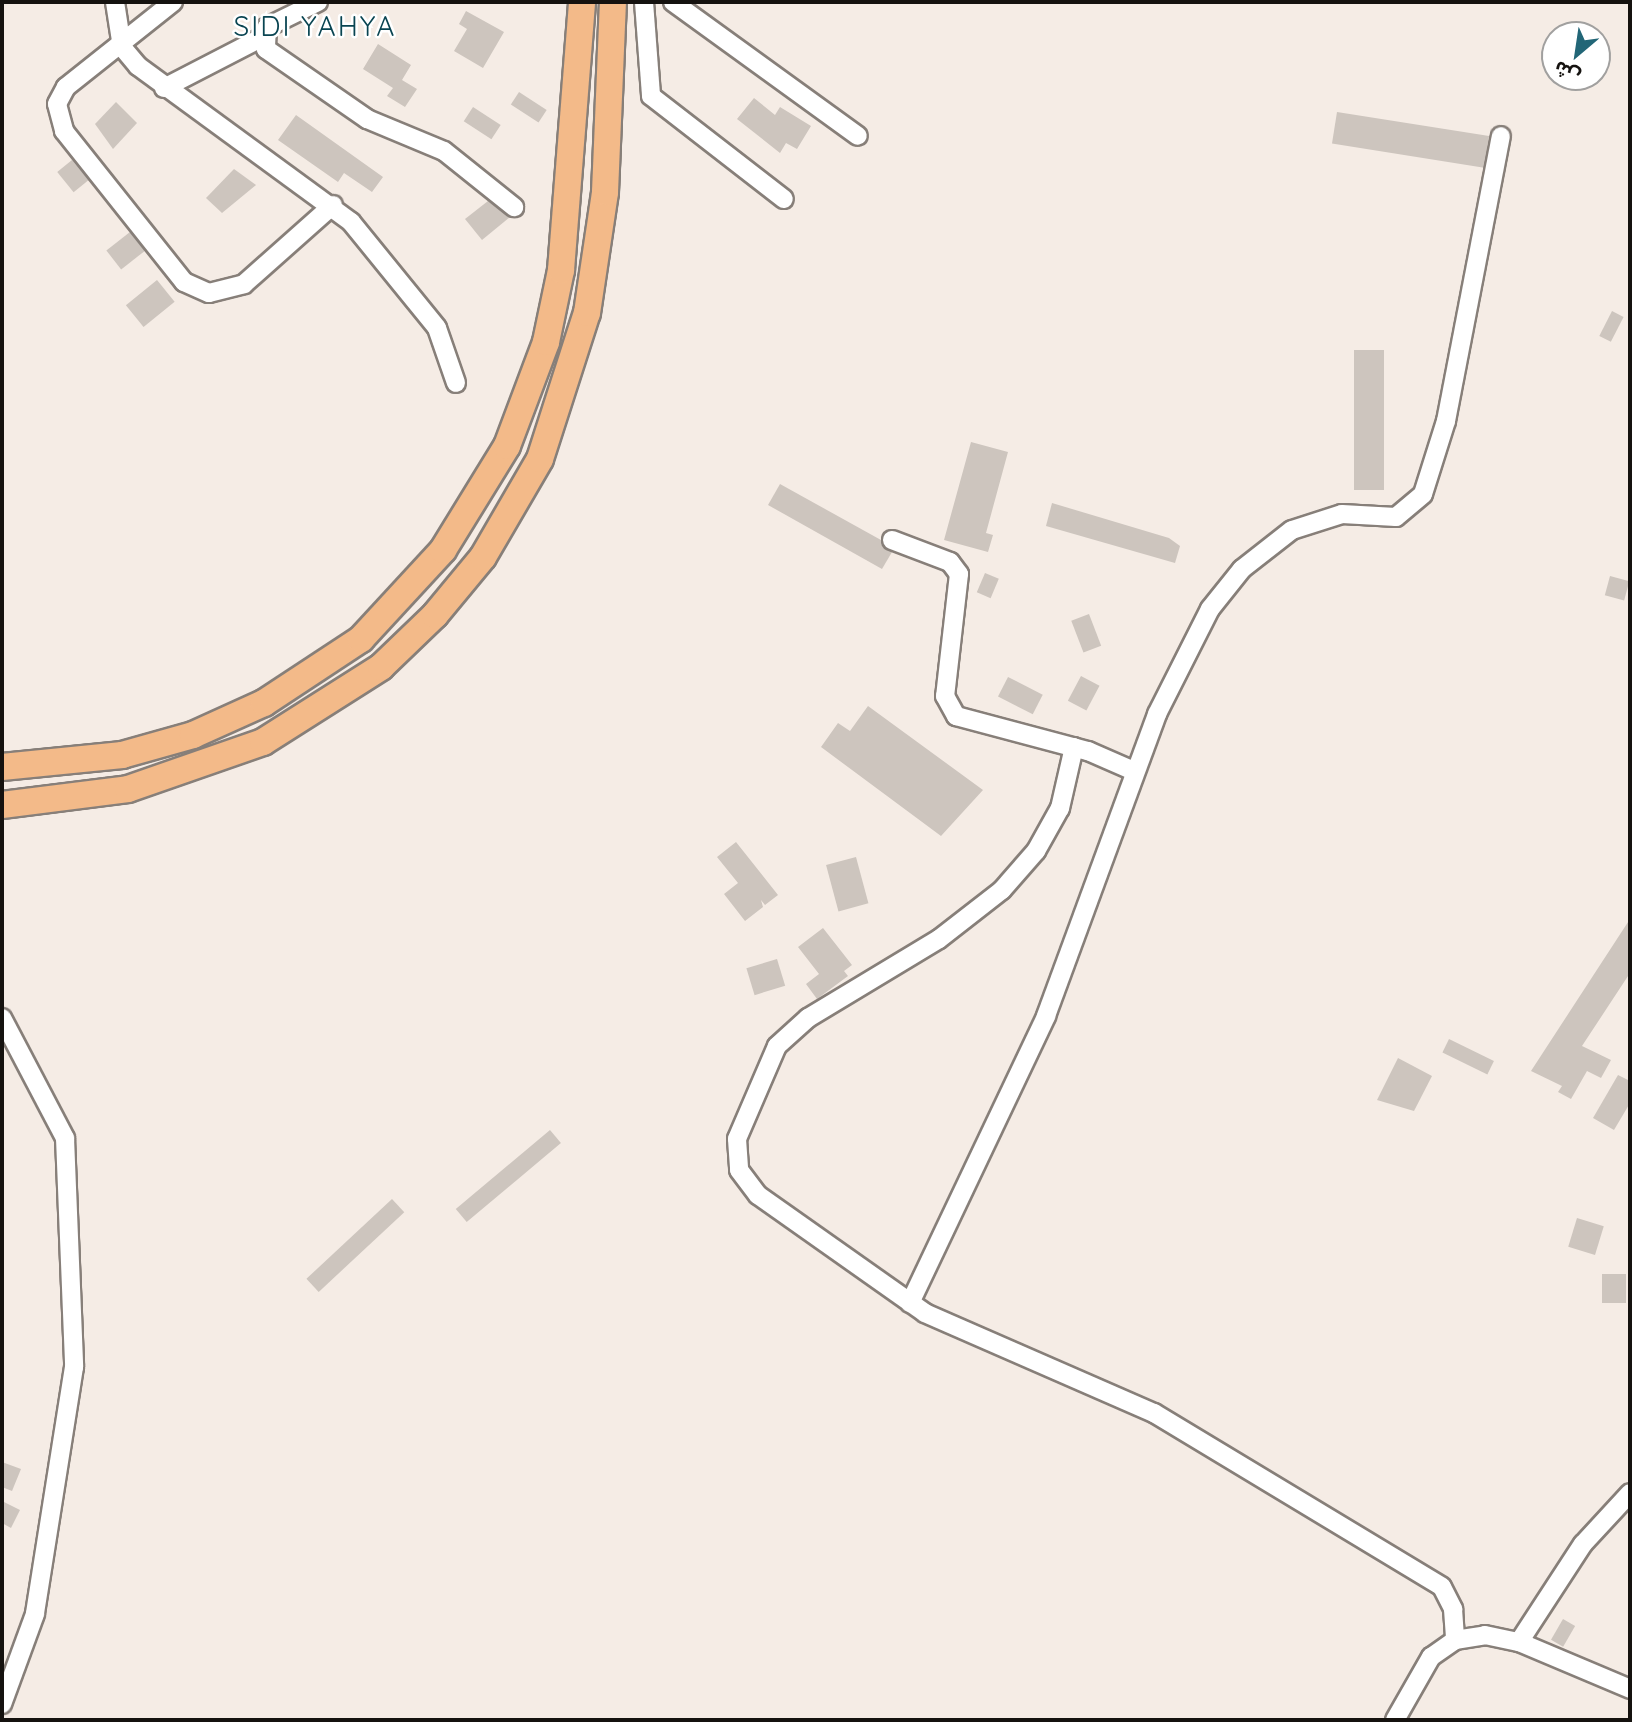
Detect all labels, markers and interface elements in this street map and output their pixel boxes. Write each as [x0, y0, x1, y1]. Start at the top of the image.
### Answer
district label: SIDI YAHYA [235, 9, 395, 43]
north arrow [1541, 21, 1611, 91]
text: ش [1550, 56, 1584, 89]

